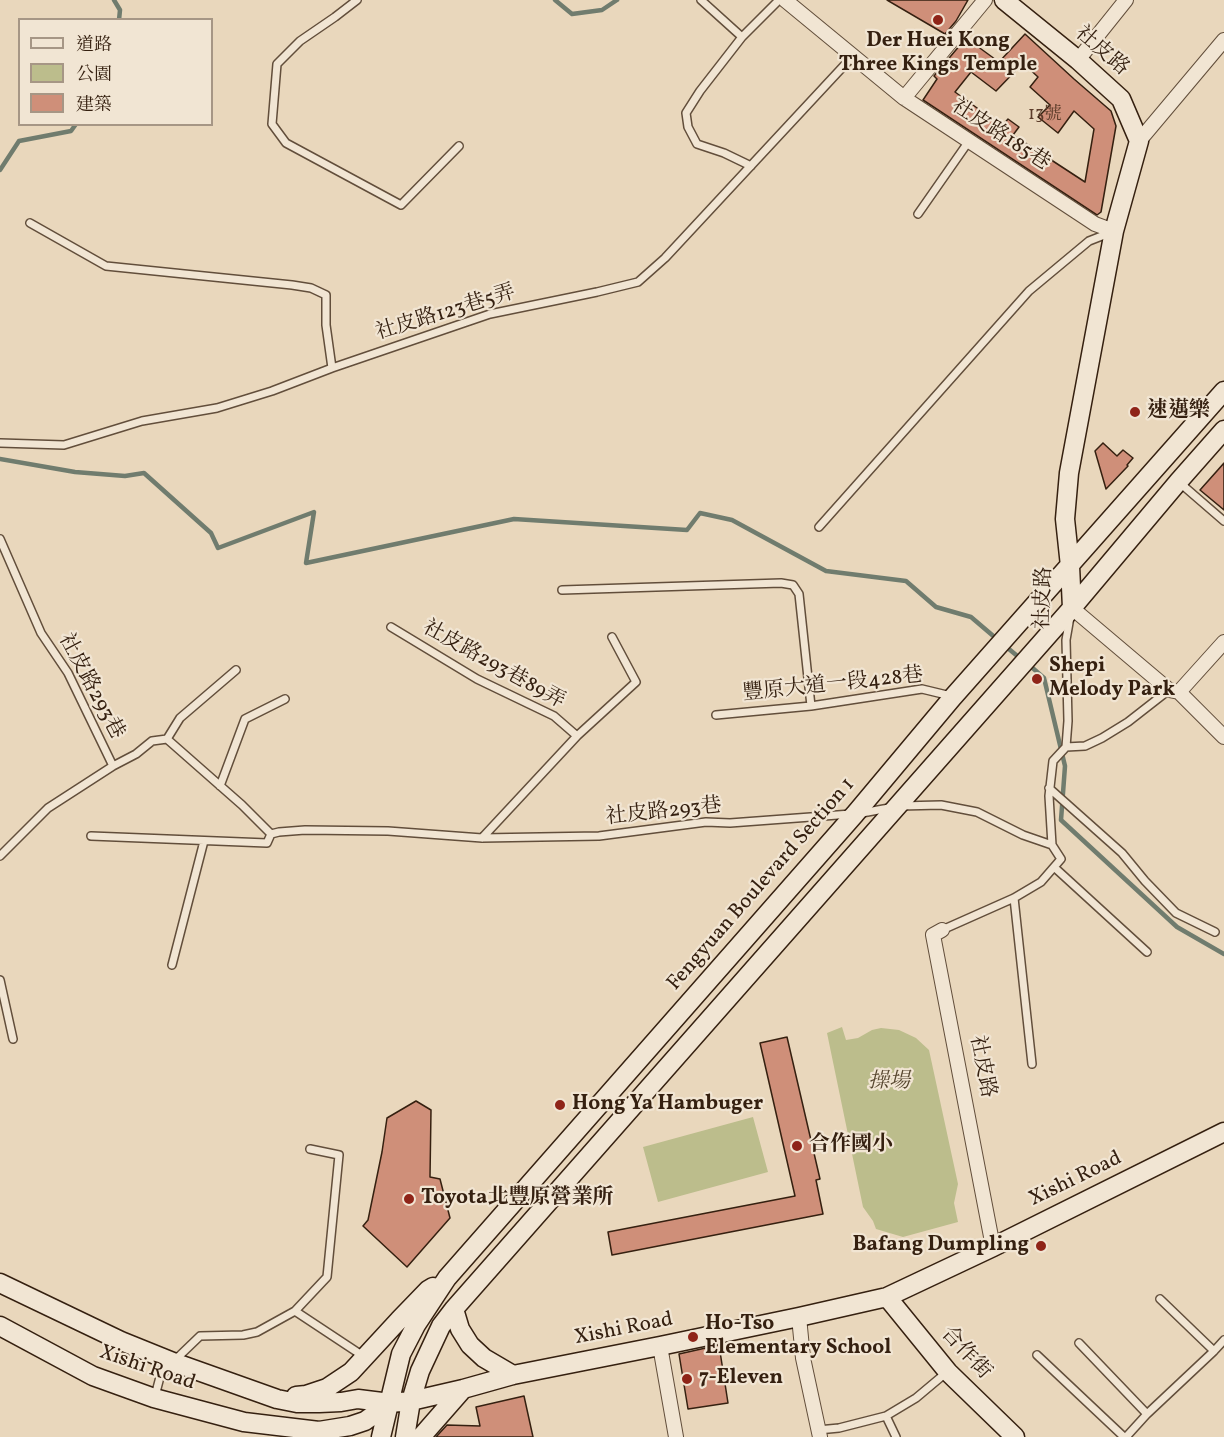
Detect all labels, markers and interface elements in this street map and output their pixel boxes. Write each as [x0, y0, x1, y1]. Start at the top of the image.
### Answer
marker: Der Huei Kong Three Kings Temple [931, 13, 945, 27]
legend [18, 18, 213, 126]
street label: 社皮路 [1069, 22, 1133, 82]
place label: Der Huei Kong Three Kings Temple [839, 29, 1037, 79]
text: 道路 [76, 33, 112, 58]
text: 公園 [76, 63, 112, 88]
text: 建築 [76, 93, 112, 118]
street label: 社皮路185巷 [946, 95, 1054, 177]
house number: 13號 [1028, 105, 1062, 127]
street label: 社皮路123巷5弄 [373, 281, 519, 347]
place label: 速邁樂 [1147, 399, 1210, 425]
marker: 速邁樂 [1128, 405, 1142, 419]
street label: 社皮路 [1031, 566, 1059, 630]
street label: 社皮路293巷89弄 [417, 616, 569, 716]
street label: 社皮路293巷 [52, 630, 128, 744]
place label: Shepi Melody Park [1049, 654, 1175, 704]
street label: 豐原大道一段428巷 [741, 664, 925, 708]
marker: Shepi Melody Park [1030, 672, 1044, 686]
street label: Fengyuan Boulevard Section 1 [663, 774, 861, 996]
street label: 社皮路293巷 [605, 794, 723, 832]
street label: 社皮路 [963, 1034, 999, 1100]
park label: 操場 [868, 1070, 910, 1096]
place label: Hong Ya Hambuger [572, 1092, 763, 1118]
marker: Hong Ya Hambuger [553, 1098, 567, 1112]
place label: 合作國小 [809, 1133, 893, 1159]
marker: 合作國小 [790, 1139, 804, 1153]
street label: Xishi Road [1026, 1147, 1126, 1213]
place label: Toyota北豐原營業所 [421, 1186, 613, 1212]
marker: Toyota北豐原營業所 [402, 1192, 416, 1206]
place label: Bafang Dumpling [853, 1233, 1029, 1259]
marker: Bafang Dumpling [1034, 1239, 1048, 1253]
street label: Xishi Road [573, 1308, 675, 1352]
place label: Ho-Tso Elementary School [705, 1312, 891, 1362]
street label: 合作街 [934, 1322, 996, 1386]
marker: Ho-Tso Elementary School [686, 1330, 700, 1344]
street label: Xishi Road [96, 1341, 198, 1397]
place label: 7-Eleven [699, 1366, 783, 1392]
marker: 7-Eleven [680, 1372, 694, 1386]

